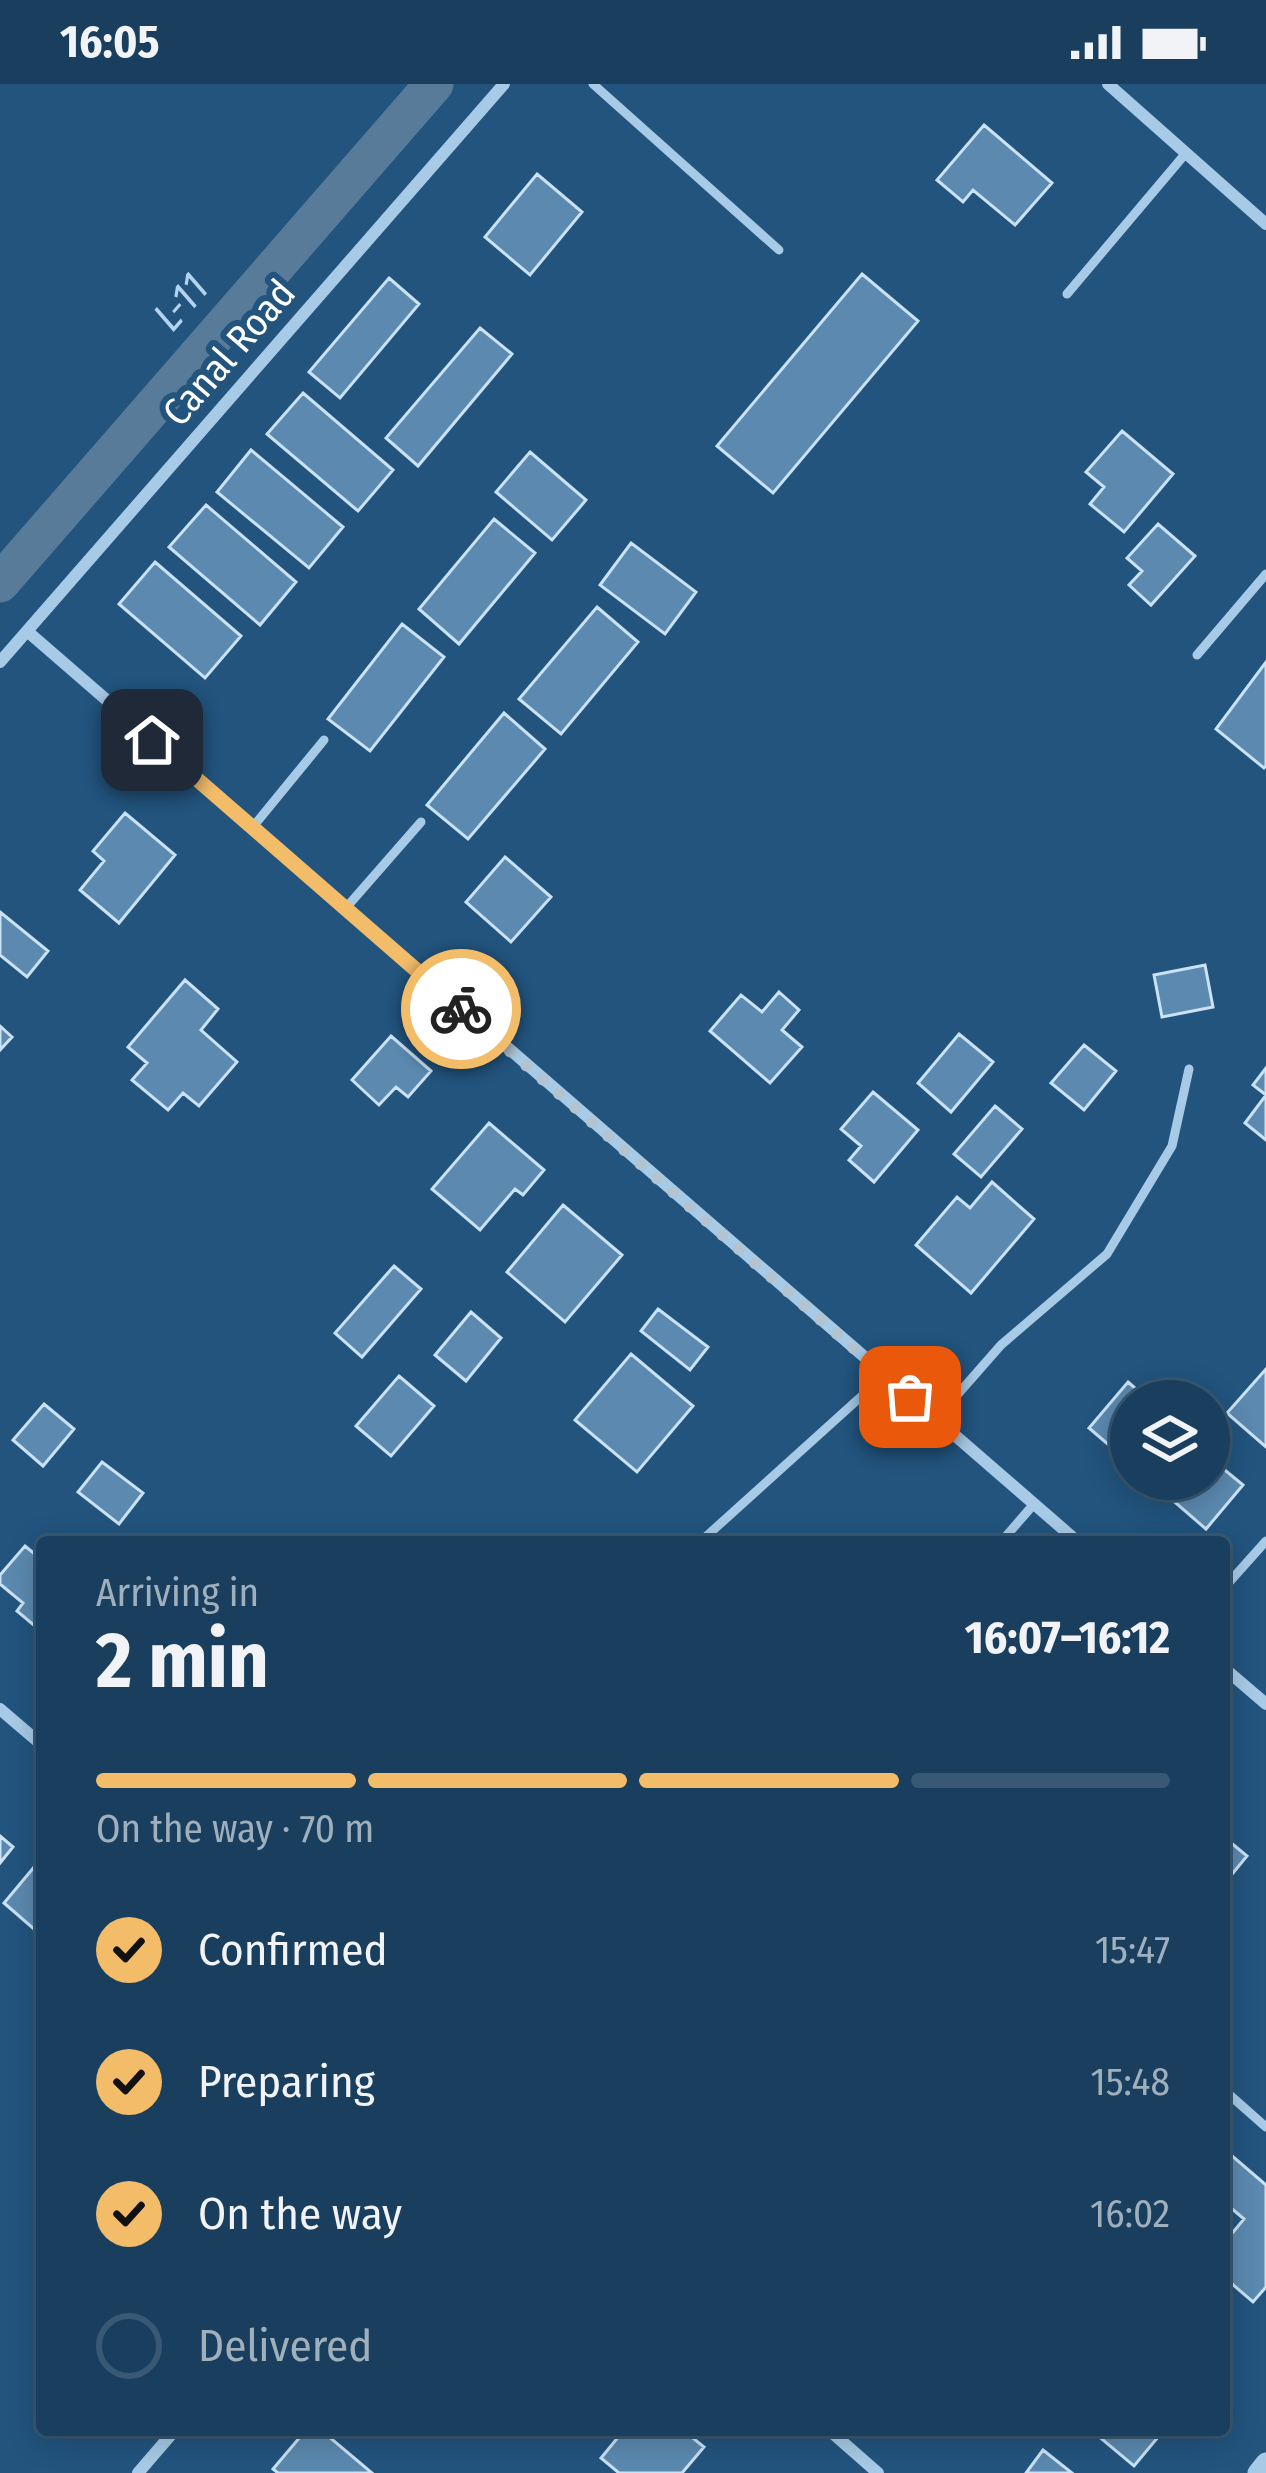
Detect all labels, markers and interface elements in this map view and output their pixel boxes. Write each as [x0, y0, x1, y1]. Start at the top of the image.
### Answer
text: 16:05 [60, 15, 160, 69]
water label: L-11 [143, 263, 219, 341]
street label: Canal Road [153, 271, 305, 435]
pin [101, 689, 203, 791]
icon: home [119, 707, 185, 773]
courier [401, 949, 521, 1069]
icon: bike [428, 976, 494, 1042]
pin [859, 1346, 961, 1448]
icon: bag [877, 1364, 943, 1430]
map controls [1110, 1380, 1230, 1500]
button: layers [1110, 1380, 1230, 1500]
text: Arriving in [96, 1570, 259, 1616]
text: 16:07–16:12 [965, 1611, 1170, 1665]
text: 2 min [96, 1614, 269, 1708]
text: On the way · 70 m [96, 1806, 374, 1852]
icon: check [96, 1917, 162, 1983]
text: Confirmed [198, 1923, 388, 1977]
text: 15:47 [1095, 1927, 1170, 1973]
icon: check [96, 2049, 162, 2115]
text: Preparing [198, 2055, 375, 2109]
text: 15:48 [1090, 2059, 1170, 2105]
icon: check [96, 2181, 162, 2247]
text: On the way [198, 2187, 402, 2241]
text: 16:02 [1090, 2191, 1170, 2237]
text: Delivered [198, 2319, 372, 2373]

